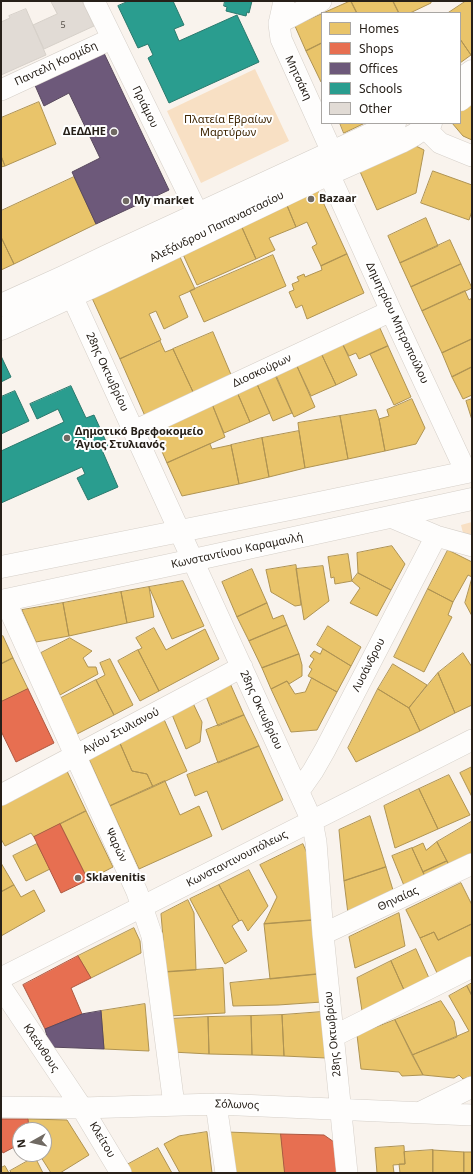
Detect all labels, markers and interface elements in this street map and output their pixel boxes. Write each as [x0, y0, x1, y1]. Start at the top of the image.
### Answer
legend [321, 12, 461, 124]
house number: 5 [60, 20, 66, 30]
text: Homes [359, 20, 399, 37]
street label: Παντελή Κοσμίδη [13, 39, 99, 89]
text: Shops [359, 40, 393, 57]
street label: Μητσάκη [282, 54, 314, 102]
text: Offices [359, 60, 398, 77]
text: Schools [359, 80, 402, 97]
street label: Πριάμου [129, 84, 161, 130]
text: Other [359, 100, 392, 117]
park label: Πλατεία Εβραίων Μαρτύρων [184, 113, 272, 139]
place label: ΔΕΔΔΗΕ [63, 125, 106, 139]
marker: ΔΕΔΔΗΕ [109, 127, 119, 137]
street label: Αλεξάνδρου Παπαναστασίου [148, 189, 286, 265]
place label: Bazaar [319, 192, 356, 206]
place label: My market [134, 194, 194, 208]
marker: Bazaar [306, 194, 316, 204]
marker: My market [121, 196, 131, 206]
street label: Δημητρίου Μητροπούλου [363, 260, 431, 386]
street label: 28ης Οκτωβρίου [83, 330, 131, 414]
street label: Διοσκούρων [230, 352, 294, 390]
place label: Δημοτικό Βρεφοκομείο Άγιος Στυλιανός [75, 425, 203, 451]
marker: Δημοτικό Βρεφοκομείο Άγιος Στυλιανός [62, 433, 72, 443]
street label: Κωνσταντίνου Καραμανλή [170, 531, 304, 571]
street label: Λυσάνδρου [350, 636, 388, 694]
street label: 28ης Οκτωβρίου [237, 668, 285, 752]
street label: Αγίου Στυλιανού [80, 705, 162, 757]
street label: Ψαρών [102, 826, 130, 864]
street label: Κωνσταντινουπόλεως [184, 828, 290, 890]
place label: Sklavenitis [86, 871, 146, 885]
marker: Sklavenitis [73, 873, 83, 883]
street label: Θηναίας [376, 884, 420, 914]
street label: 28ης Οκτωβρίου [322, 991, 344, 1077]
street label: Κλεάνθους [20, 1021, 62, 1075]
street label: Σόλωνος [215, 1098, 259, 1112]
street label: Κλείτου [86, 1120, 118, 1160]
north arrow [12, 1122, 52, 1162]
text: N [13, 1138, 29, 1149]

